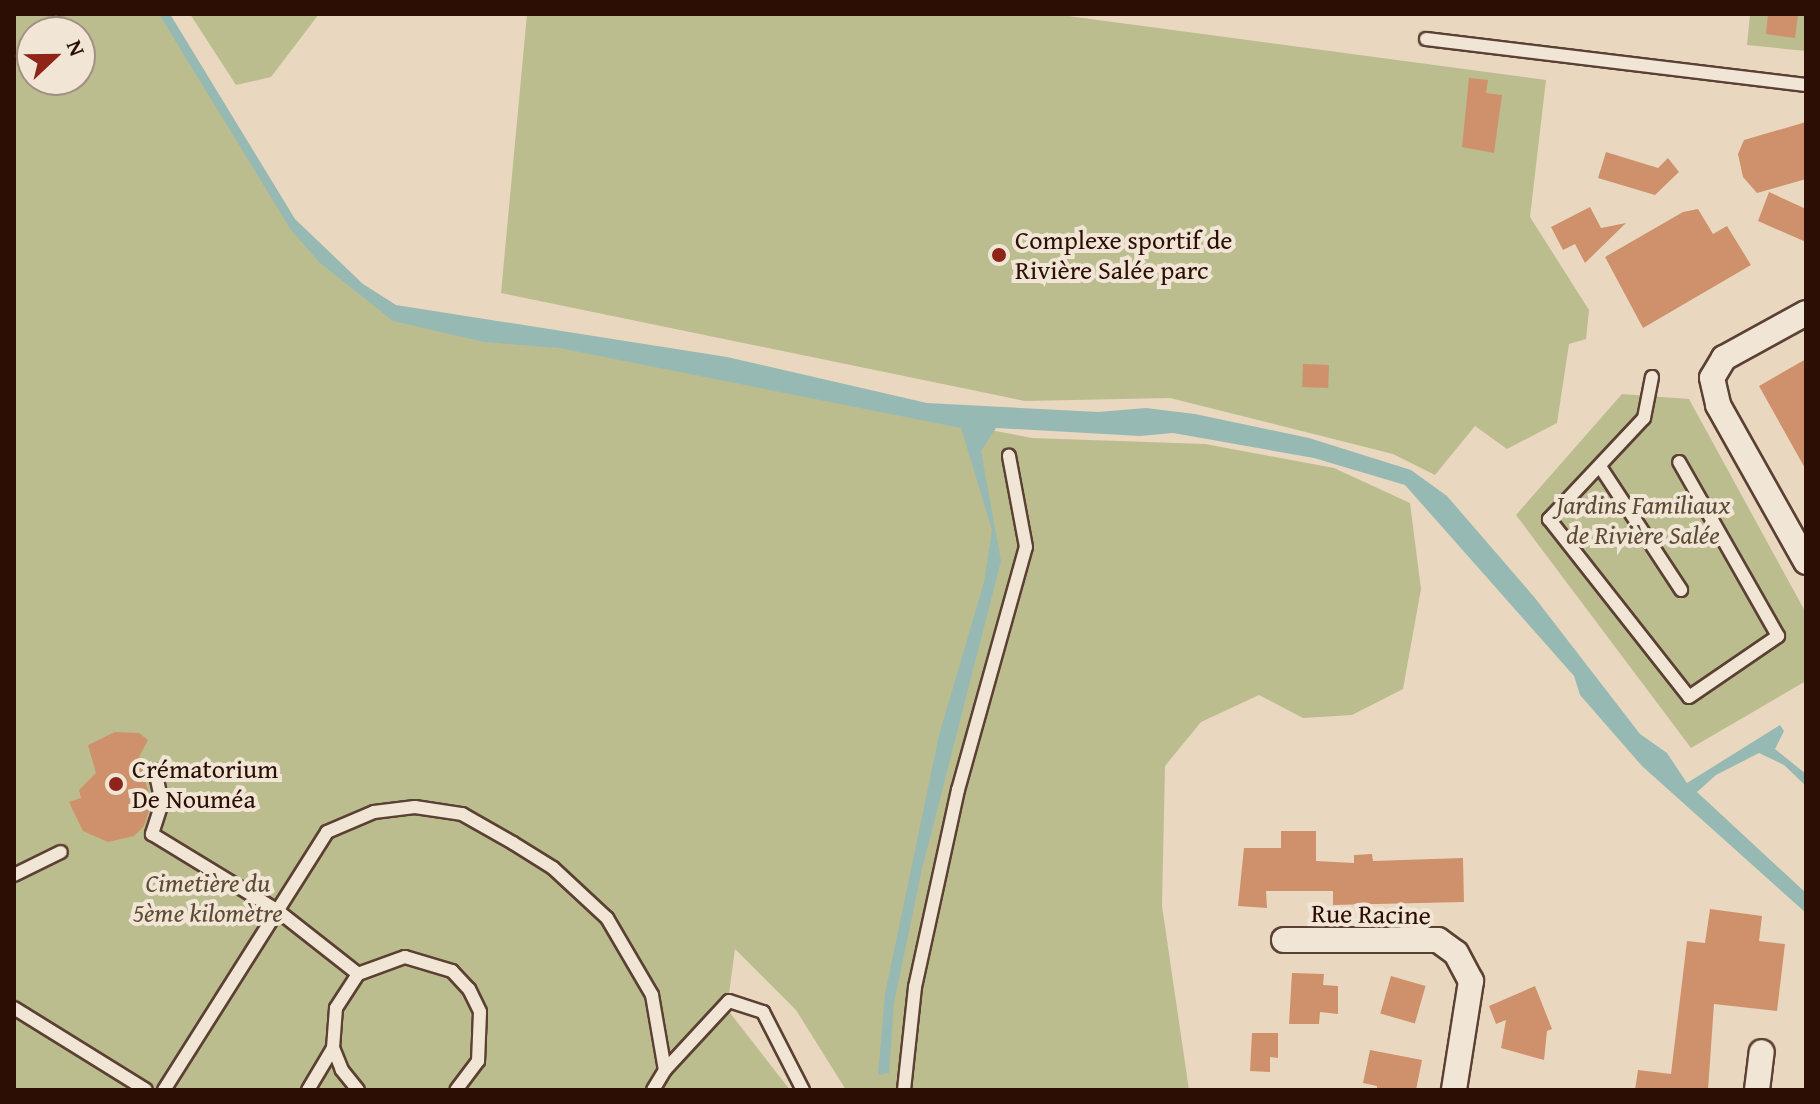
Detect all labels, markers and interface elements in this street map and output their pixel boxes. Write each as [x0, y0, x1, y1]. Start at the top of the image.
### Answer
north arrow [16, 16, 96, 96]
text: N [59, 35, 94, 61]
place label: Complexe sportif de Rivière Salée parc [1015, 224, 1232, 286]
marker: Complexe sportif de Rivière Salée parc [990, 246, 1008, 264]
park label: Jardins Familiaux de Rivière Salée [1556, 489, 1730, 550]
place label: Crématorium De Nouméa [132, 753, 278, 814]
marker: Crématorium De Nouméa [107, 775, 125, 793]
park label: Cimetière du 5ème kilomètre [133, 867, 283, 928]
street label: Rue Racine [1311, 897, 1431, 931]

